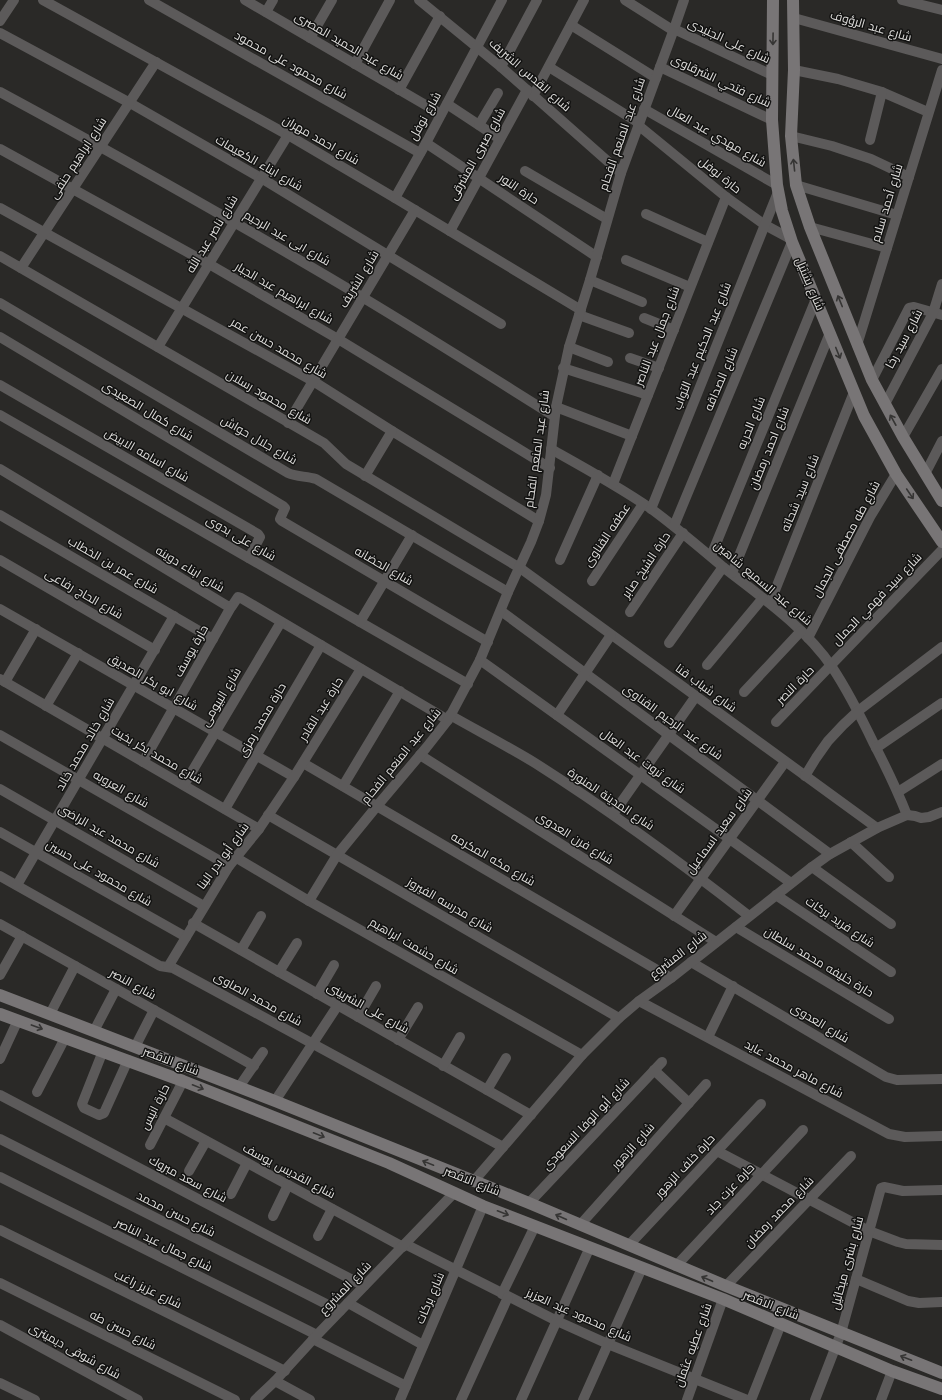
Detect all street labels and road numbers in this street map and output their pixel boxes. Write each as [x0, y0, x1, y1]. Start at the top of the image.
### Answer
street label: شارع عبد الرؤوف [828, 8, 913, 45]
street label: شارع عبد الحميد المصرى [292, 9, 406, 84]
street label: شارع على الجنيدى [685, 16, 772, 67]
street label: شارع محمود على محمود [232, 28, 350, 103]
street label: شارع القدس الشريف [486, 36, 574, 115]
street label: شارع فتحي الشرقاوى [668, 52, 773, 113]
street label: شارع عبد المنعم الفحام [596, 76, 649, 193]
street label: شارع نوفل [406, 89, 445, 143]
street label: شارع مهدي عبد العال [664, 102, 769, 172]
street label: شارع صبرى المشرقى [446, 105, 509, 203]
street label: شارع احمد مهران [280, 112, 362, 169]
street label: شارع ابراهيم حنفى [46, 115, 110, 202]
street label: شارع ابناء الكعيمات [212, 132, 305, 195]
street label: حارة نوفل [696, 154, 744, 196]
street label: شارع أحمد سلام [867, 162, 907, 244]
street label: حارة النور [496, 170, 541, 207]
street label: شارع ناصر عبد الله [182, 192, 242, 276]
street label: شارع ابى عبد الرحيم [241, 207, 333, 269]
street label: شارع الشريف [336, 248, 382, 311]
street label: شارع بشتيل [792, 255, 827, 313]
street label: شارع ابراهيم عبد الجبار [231, 259, 336, 328]
street label: شارع عبد الحكيم عبد التواب [670, 280, 735, 412]
street label: شارع جمال عبد الناصر [631, 284, 683, 389]
street label: شارع سيد رخا [883, 307, 926, 371]
street label: شارع محمد حسن عمر [227, 314, 330, 382]
street label: شارع الصداقه [701, 345, 742, 413]
street label: شارع محمود رسلان [223, 367, 314, 428]
street label: شارع كمال الصعيدى [99, 378, 196, 445]
street label: شارع عبد المنعم الفحام [522, 389, 553, 509]
street label: شارع الحريه [734, 394, 769, 452]
street label: شارع احمد رمضان [746, 404, 793, 492]
street label: شارع جلال حواش [218, 413, 300, 468]
street label: شارع اسامه الابيض [102, 425, 192, 486]
street label: شارع سيد شحاته [778, 452, 823, 534]
street label: شارع طه مصطفى الجمال [809, 478, 884, 600]
street label: عطفه القناوى [581, 501, 633, 569]
street label: شارع على بدوى [203, 512, 278, 564]
street label: حارة الشيخ صابر [618, 529, 674, 602]
street label: شارع عمر بن الخطاب [65, 534, 161, 597]
street label: شارع عبد السميع شاهين [711, 538, 815, 629]
street label: شارع ابناء دوينه [153, 543, 227, 596]
street label: شارع الحضانه [352, 544, 416, 589]
street label: شارع سيد فهمي الجمال [829, 550, 927, 650]
street label: شارع الحاج رفاعى [42, 566, 125, 623]
street label: حارة يوسف [171, 623, 211, 679]
street label: شارع ابو بكر الصديق [105, 651, 200, 714]
street label: شارع شباب قنا [672, 661, 739, 716]
street label: حارة النصر [772, 663, 817, 708]
street label: شارع البيومى [198, 665, 245, 729]
street label: حارة عبد القادر [295, 675, 346, 744]
street label: حارة محمد رمزى [235, 680, 289, 760]
street label: شارع عبد الرحيم القناوى [620, 681, 725, 764]
street label: شارع خالد محمد خالد [53, 695, 118, 793]
street label: شارع عبد المنعم الفحام [358, 705, 445, 807]
street label: شارع محمد بكر بخيت [108, 723, 205, 788]
street label: شارع ثروت عبد العال [597, 726, 688, 797]
street label: شارع المدينة المنورة [564, 765, 657, 834]
street label: شارع العروبه [90, 767, 151, 811]
street label: شارع سعيد اسماعيل [683, 785, 756, 877]
street label: شارع محمد عبد الراضى [55, 801, 162, 872]
street label: شارع فرن العدوى [533, 809, 616, 868]
street label: شارع أبو بدر البنا [193, 819, 253, 893]
street label: شارع مكه المكرمه [448, 829, 538, 890]
street label: شارع محمود على حسين [43, 837, 154, 910]
street label: شارع مدرسه الفيروز [403, 874, 495, 936]
street label: شارع فريد بركات [802, 894, 877, 951]
street label: شارع حشمت ابراهيم [366, 915, 461, 978]
street label: حارة خليفه محمد سلطان [762, 924, 876, 1000]
street label: شارع المشروع [647, 928, 710, 983]
street label: شارع النصر [106, 965, 159, 1003]
street label: شارع محمد الصاوى [211, 969, 305, 1030]
street label: شارع على الشربينى [324, 980, 411, 1037]
street label: شارع العدوى [788, 1000, 852, 1047]
street label: شارع ماهر محمد عايد [742, 1037, 846, 1102]
street label: شارع الاقصر [140, 1044, 201, 1079]
street label: شارع أبو الوفا السعودى [539, 1074, 633, 1174]
street label: حارة انيس [138, 1082, 172, 1132]
street label: شارع الزهور [608, 1120, 658, 1173]
street label: حارة خلف الزهور [651, 1131, 718, 1201]
street label: شارع القديس يوسف [240, 1141, 338, 1202]
street label: شارع سعد مبروك [146, 1153, 229, 1206]
street label: حارة عزت جاد [703, 1161, 757, 1217]
street label: شارع الاقصر [441, 1163, 502, 1199]
street label: شارع محمد رمضان [741, 1173, 817, 1251]
street label: شارع حسن محمد [134, 1188, 218, 1241]
street label: شارع جمال عبد الناصر [112, 1215, 215, 1275]
street label: شارع بشرى ميخائيل [828, 1215, 867, 1312]
street label: شارع المشروع [316, 1258, 375, 1318]
street label: شارع عزيز راغب [112, 1267, 184, 1312]
street label: شارع بركات [413, 1270, 448, 1326]
street label: شارع محمود عبد العزيز [523, 1285, 634, 1345]
street label: شارع الاقصر [740, 1287, 801, 1323]
street label: شارع عطيه عثمان [671, 1301, 716, 1389]
street label: شارع حسن طه [87, 1307, 159, 1354]
street label: شارع شوقى ديميترى [26, 1320, 123, 1383]

